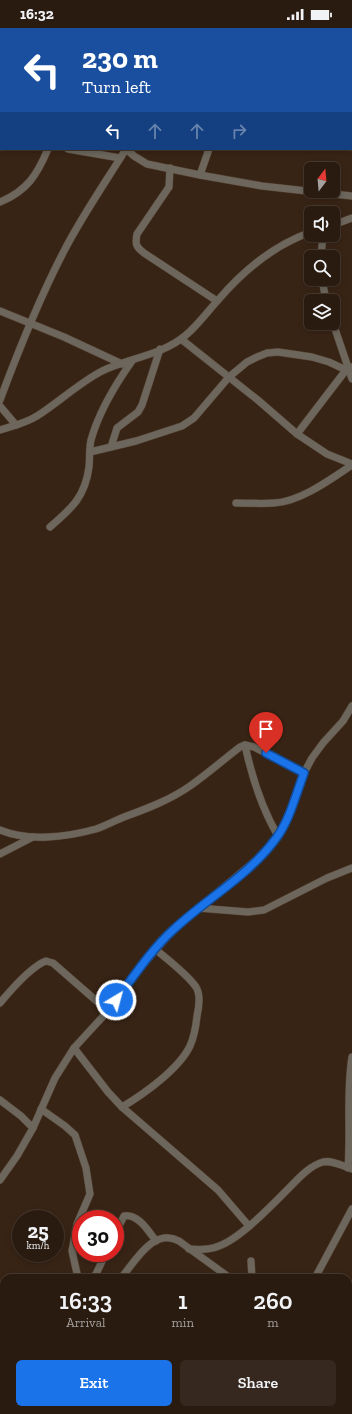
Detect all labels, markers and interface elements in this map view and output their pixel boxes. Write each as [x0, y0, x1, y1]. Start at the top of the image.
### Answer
text: 16:32 [20, 5, 54, 23]
text: 230 m [82, 42, 158, 75]
icon: left [16, 44, 68, 96]
text: Turn left [82, 76, 151, 98]
icon: left [102, 120, 124, 142]
icon: ahead [144, 120, 166, 142]
icon: ahead [186, 120, 208, 142]
icon: right [228, 120, 250, 142]
north arrow [304, 162, 340, 198]
map controls [304, 162, 340, 330]
button: sound [304, 206, 340, 242]
button: search [304, 250, 340, 286]
button: layers [304, 294, 340, 330]
pin [249, 712, 283, 753]
icon: arrive [255, 718, 277, 740]
position arrow [95, 979, 137, 1021]
speed limit sign: 30 [72, 1210, 124, 1262]
text: 25 [27, 1219, 49, 1243]
text: km/h [27, 1240, 49, 1252]
text: 16:33 [59, 1286, 112, 1315]
text: 1 [178, 1286, 188, 1315]
text: 260 [253, 1286, 293, 1315]
text: Arrival [66, 1315, 105, 1330]
text: min [172, 1315, 194, 1330]
text: m [267, 1315, 279, 1330]
button: Exit [16, 1360, 172, 1406]
button: Share [180, 1360, 336, 1406]

